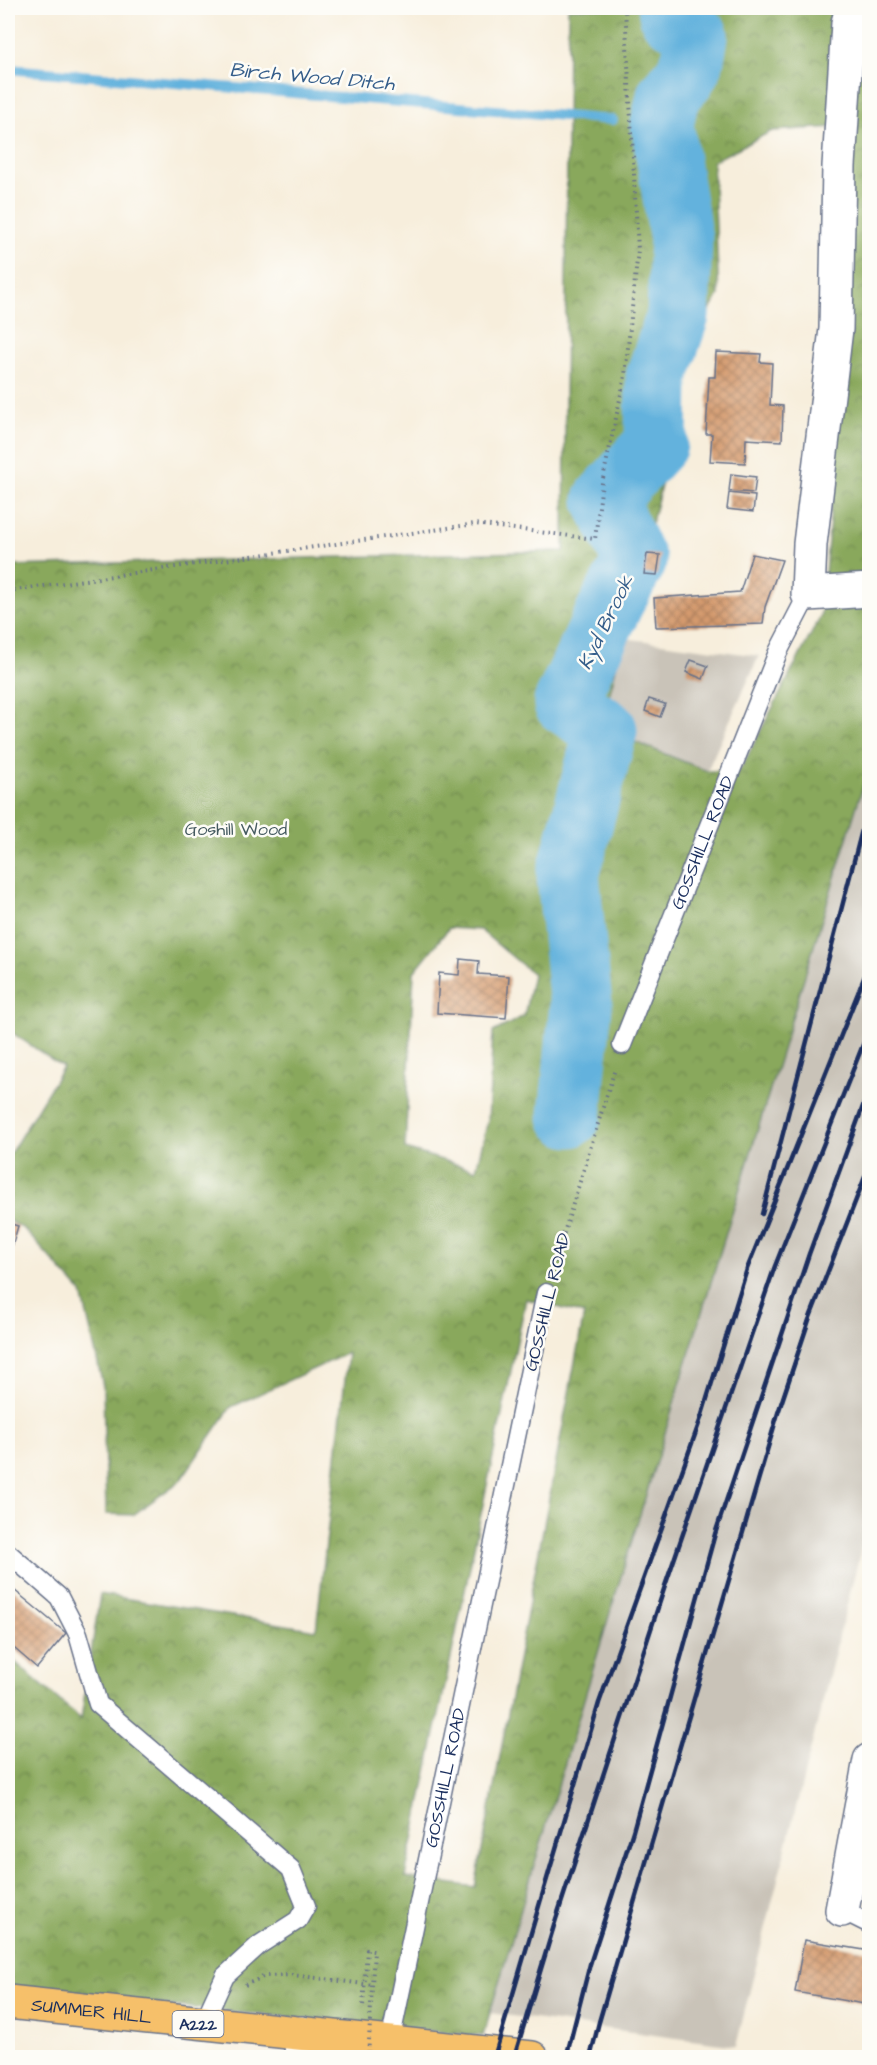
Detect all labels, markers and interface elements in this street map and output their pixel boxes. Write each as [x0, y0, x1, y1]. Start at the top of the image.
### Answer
water label: Birch Wood Ditch [228, 56, 396, 98]
water label: Kyd Brook [571, 570, 642, 675]
street label: GOSSHILL ROAD [665, 772, 741, 913]
park label: Goshill Wood [185, 817, 287, 842]
street label: GOSSHILL ROAD [518, 1230, 577, 1374]
street label: GOSSHILL ROAD [419, 1706, 472, 1850]
street label: SUMMER HILL [30, 1993, 153, 2030]
road number: A222 [172, 2011, 224, 2037]

